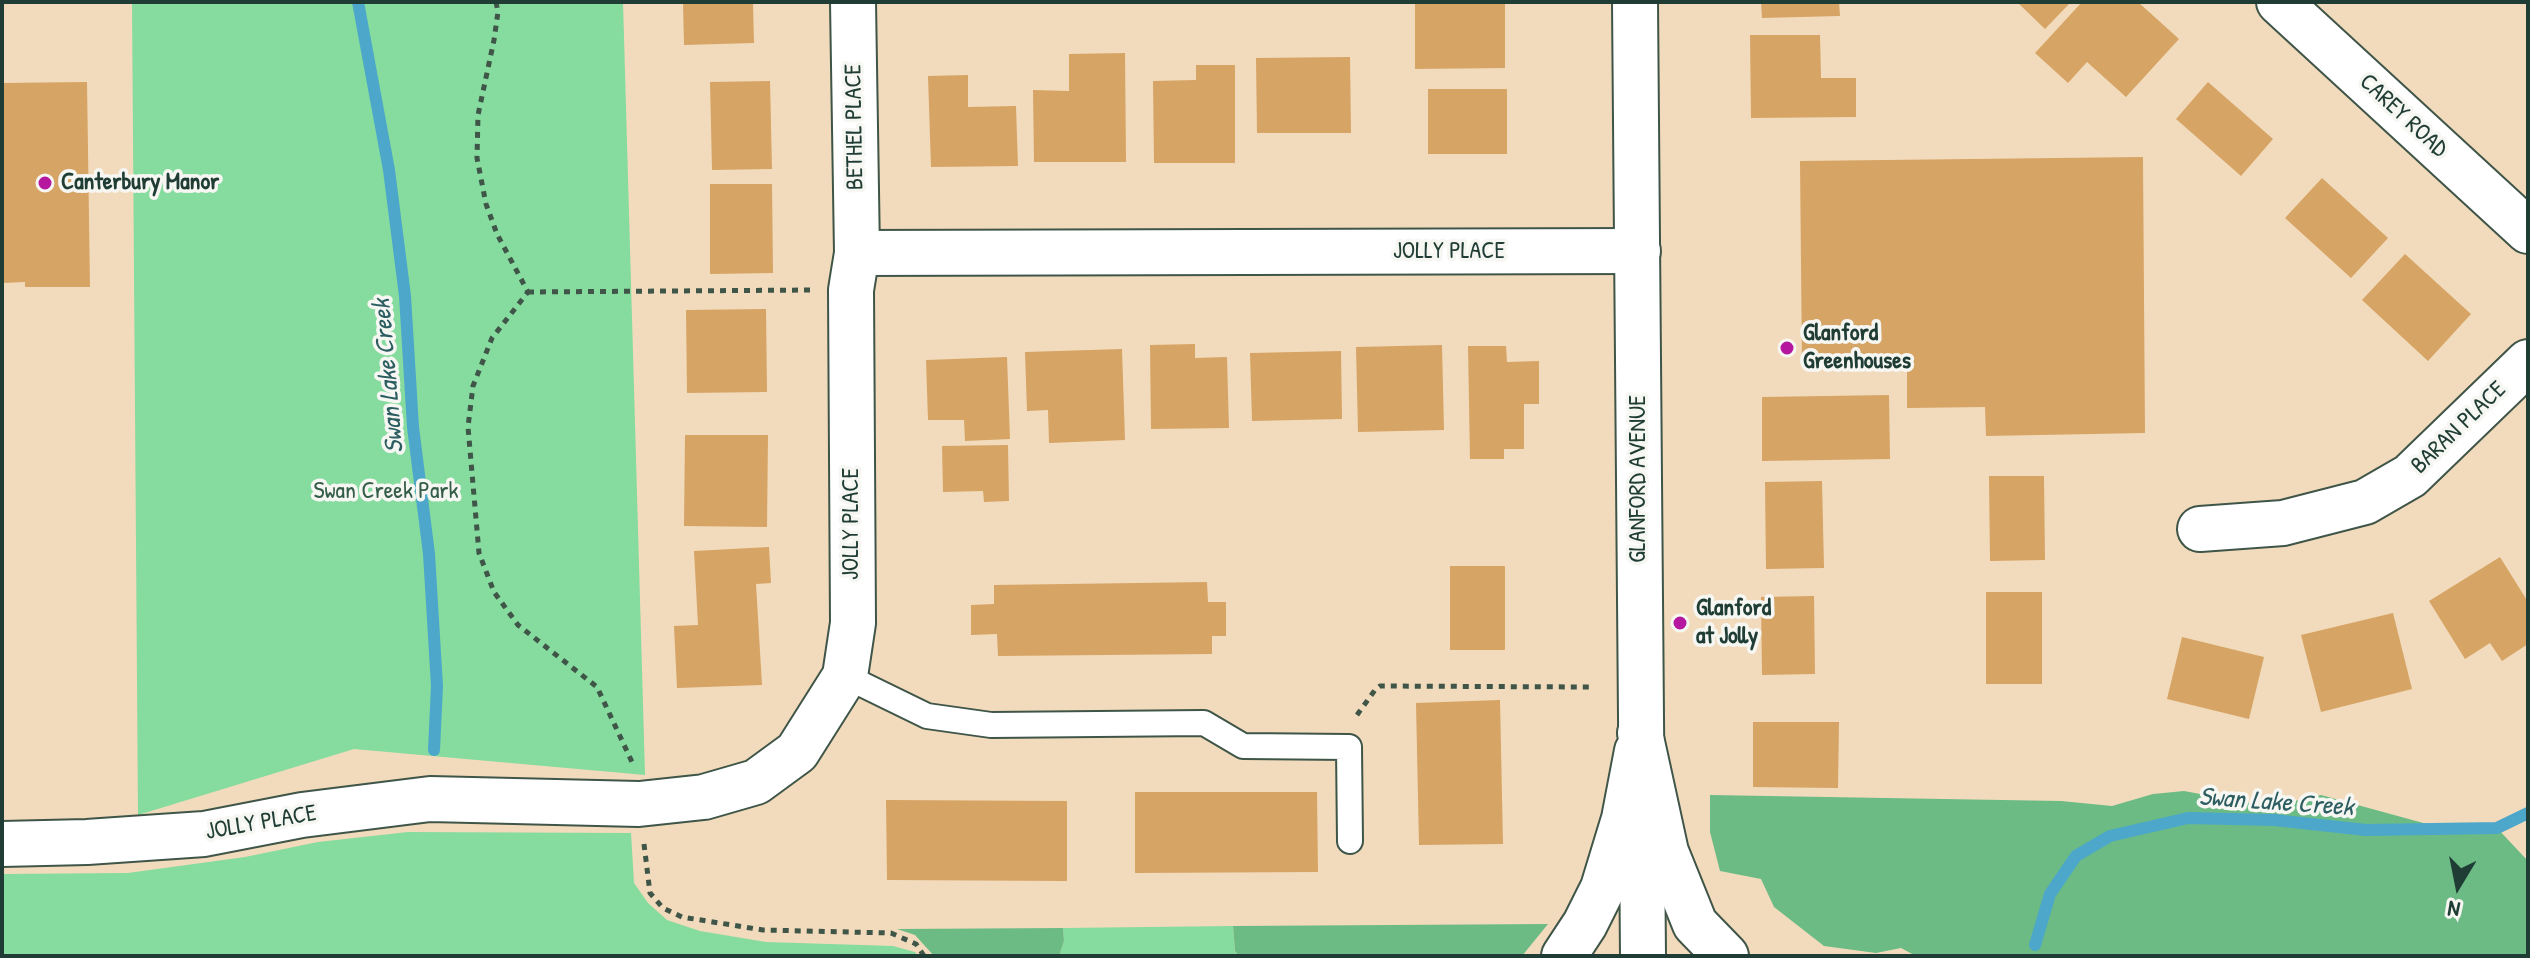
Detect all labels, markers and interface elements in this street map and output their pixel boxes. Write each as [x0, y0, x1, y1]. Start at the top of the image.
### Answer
street label: BETHEL PLACE [840, 64, 870, 190]
street label: CAREY ROAD [2353, 68, 2453, 164]
place label: Canterbury Manor [61, 169, 219, 197]
marker: Canterbury Manor [36, 174, 54, 192]
street label: JOLLY PLACE [1393, 238, 1505, 266]
water label: Swan Lake Creek [367, 298, 411, 454]
place label: Glanford Greenhouses [1803, 320, 1911, 376]
marker: Glanford Greenhouses [1778, 339, 1796, 357]
street label: BARAN PLACE [2406, 376, 2512, 480]
street label: GLANFORD AVENUE [1625, 395, 1653, 563]
street label: JOLLY PLACE [838, 468, 866, 580]
park label: Swan Creek Park [313, 478, 459, 506]
place label: Glanford at Jolly [1696, 595, 1771, 651]
marker: Glanford at Jolly [1671, 614, 1689, 632]
water label: Swan Lake Creek [2198, 782, 2354, 824]
street label: JOLLY PLACE [203, 799, 319, 847]
north arrow [2418, 846, 2498, 926]
text: N [2445, 894, 2462, 925]

